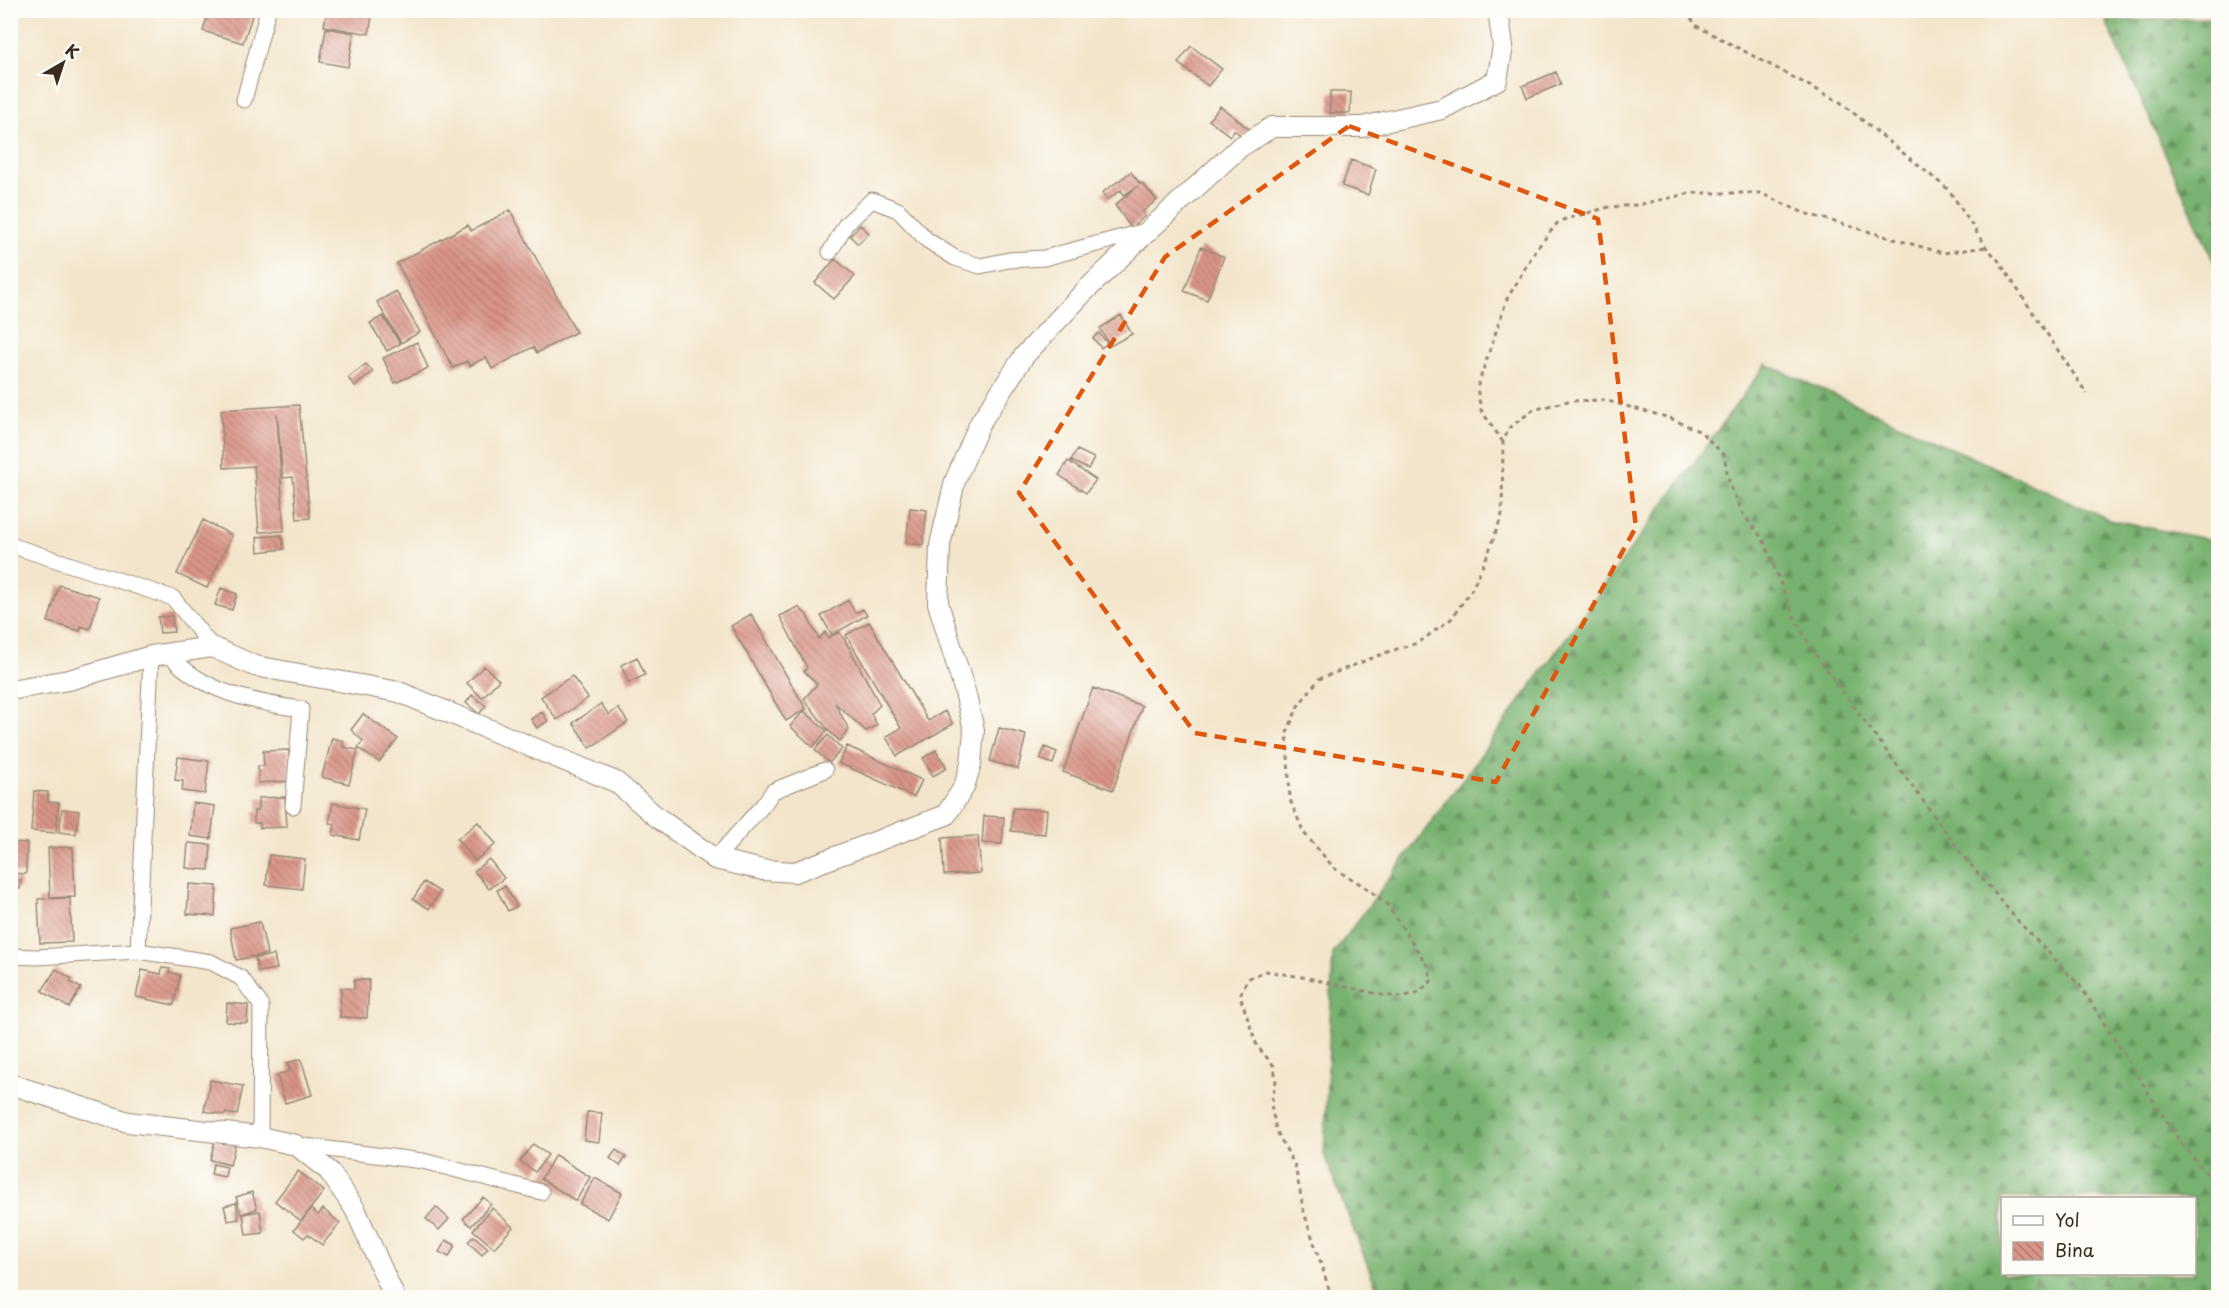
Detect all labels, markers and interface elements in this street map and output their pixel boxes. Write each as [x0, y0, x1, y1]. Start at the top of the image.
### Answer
north arrow [33, 33, 93, 93]
text: K [61, 38, 85, 64]
legend [2001, 1197, 2196, 1275]
text: Yol [2055, 1206, 2080, 1233]
text: Bina [2055, 1236, 2095, 1263]

